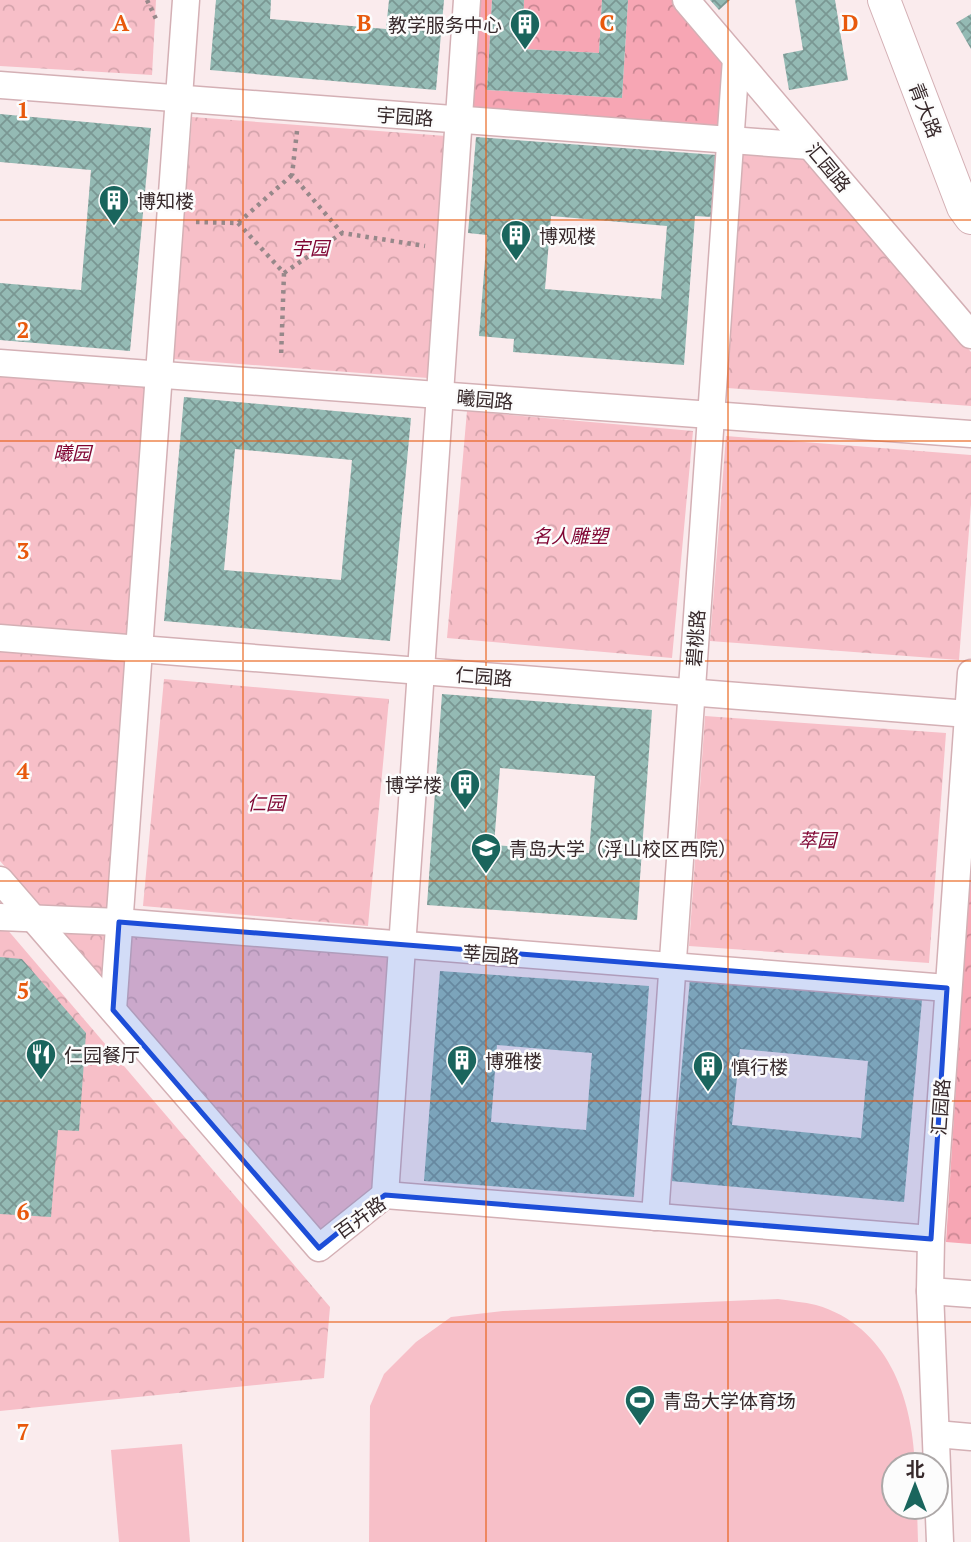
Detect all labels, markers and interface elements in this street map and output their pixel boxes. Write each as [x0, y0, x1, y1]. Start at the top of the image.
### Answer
text: A [113, 7, 130, 38]
text: B [357, 7, 372, 38]
building icon: 教学服务中心 [508, 7, 542, 51]
text: C [600, 7, 615, 38]
text: D [842, 7, 859, 38]
place label: 教学服务中心 [388, 12, 502, 37]
street label: 青大路 [904, 79, 948, 141]
text: 1 [17, 94, 30, 125]
street label: 宇园路 [376, 102, 434, 130]
street label: 汇园路 [801, 137, 857, 197]
building icon: 博知楼 [97, 183, 131, 227]
place label: 博知楼 [137, 188, 194, 213]
building icon: 博观楼 [499, 218, 533, 262]
place label: 博观楼 [539, 223, 596, 248]
park label: 宇园 [291, 235, 332, 260]
text: 2 [17, 314, 30, 345]
street label: 曦园路 [456, 384, 514, 414]
park label: 曦园 [53, 440, 94, 465]
park label: 名人雕塑 [532, 523, 611, 548]
text: 3 [17, 535, 30, 566]
street label: 碧桃路 [681, 609, 709, 667]
street label: 仁园路 [455, 662, 513, 690]
text: 4 [17, 755, 30, 786]
building icon: 博学楼 [448, 767, 482, 811]
place label: 博学楼 [385, 772, 442, 797]
park label: 仁园 [247, 790, 288, 815]
park label: 萃园 [798, 827, 839, 852]
school or university icon: 青岛大学（浮山校区西院） [469, 831, 503, 875]
place label: 青岛大学（浮山校区西院） [509, 836, 737, 861]
street label: 莘园路 [462, 940, 520, 968]
text: 5 [17, 975, 30, 1006]
restaurant icon: 仁园餐厅 [24, 1037, 58, 1081]
place label: 仁园餐厅 [64, 1042, 140, 1067]
building icon: 博雅楼 [445, 1043, 479, 1087]
place label: 博雅楼 [485, 1048, 542, 1073]
building icon: 慎行楼 [691, 1049, 725, 1093]
place label: 慎行楼 [731, 1054, 788, 1079]
street label: 汇园路 [926, 1078, 954, 1136]
street label: 百卉路 [330, 1190, 390, 1244]
text: 6 [17, 1196, 30, 1227]
sports icon: 青岛大学体育场 [623, 1383, 657, 1427]
place label: 青岛大学体育场 [663, 1388, 796, 1413]
text: 7 [17, 1416, 30, 1447]
north arrow [880, 1451, 950, 1521]
text: 北 [905, 1456, 925, 1481]

